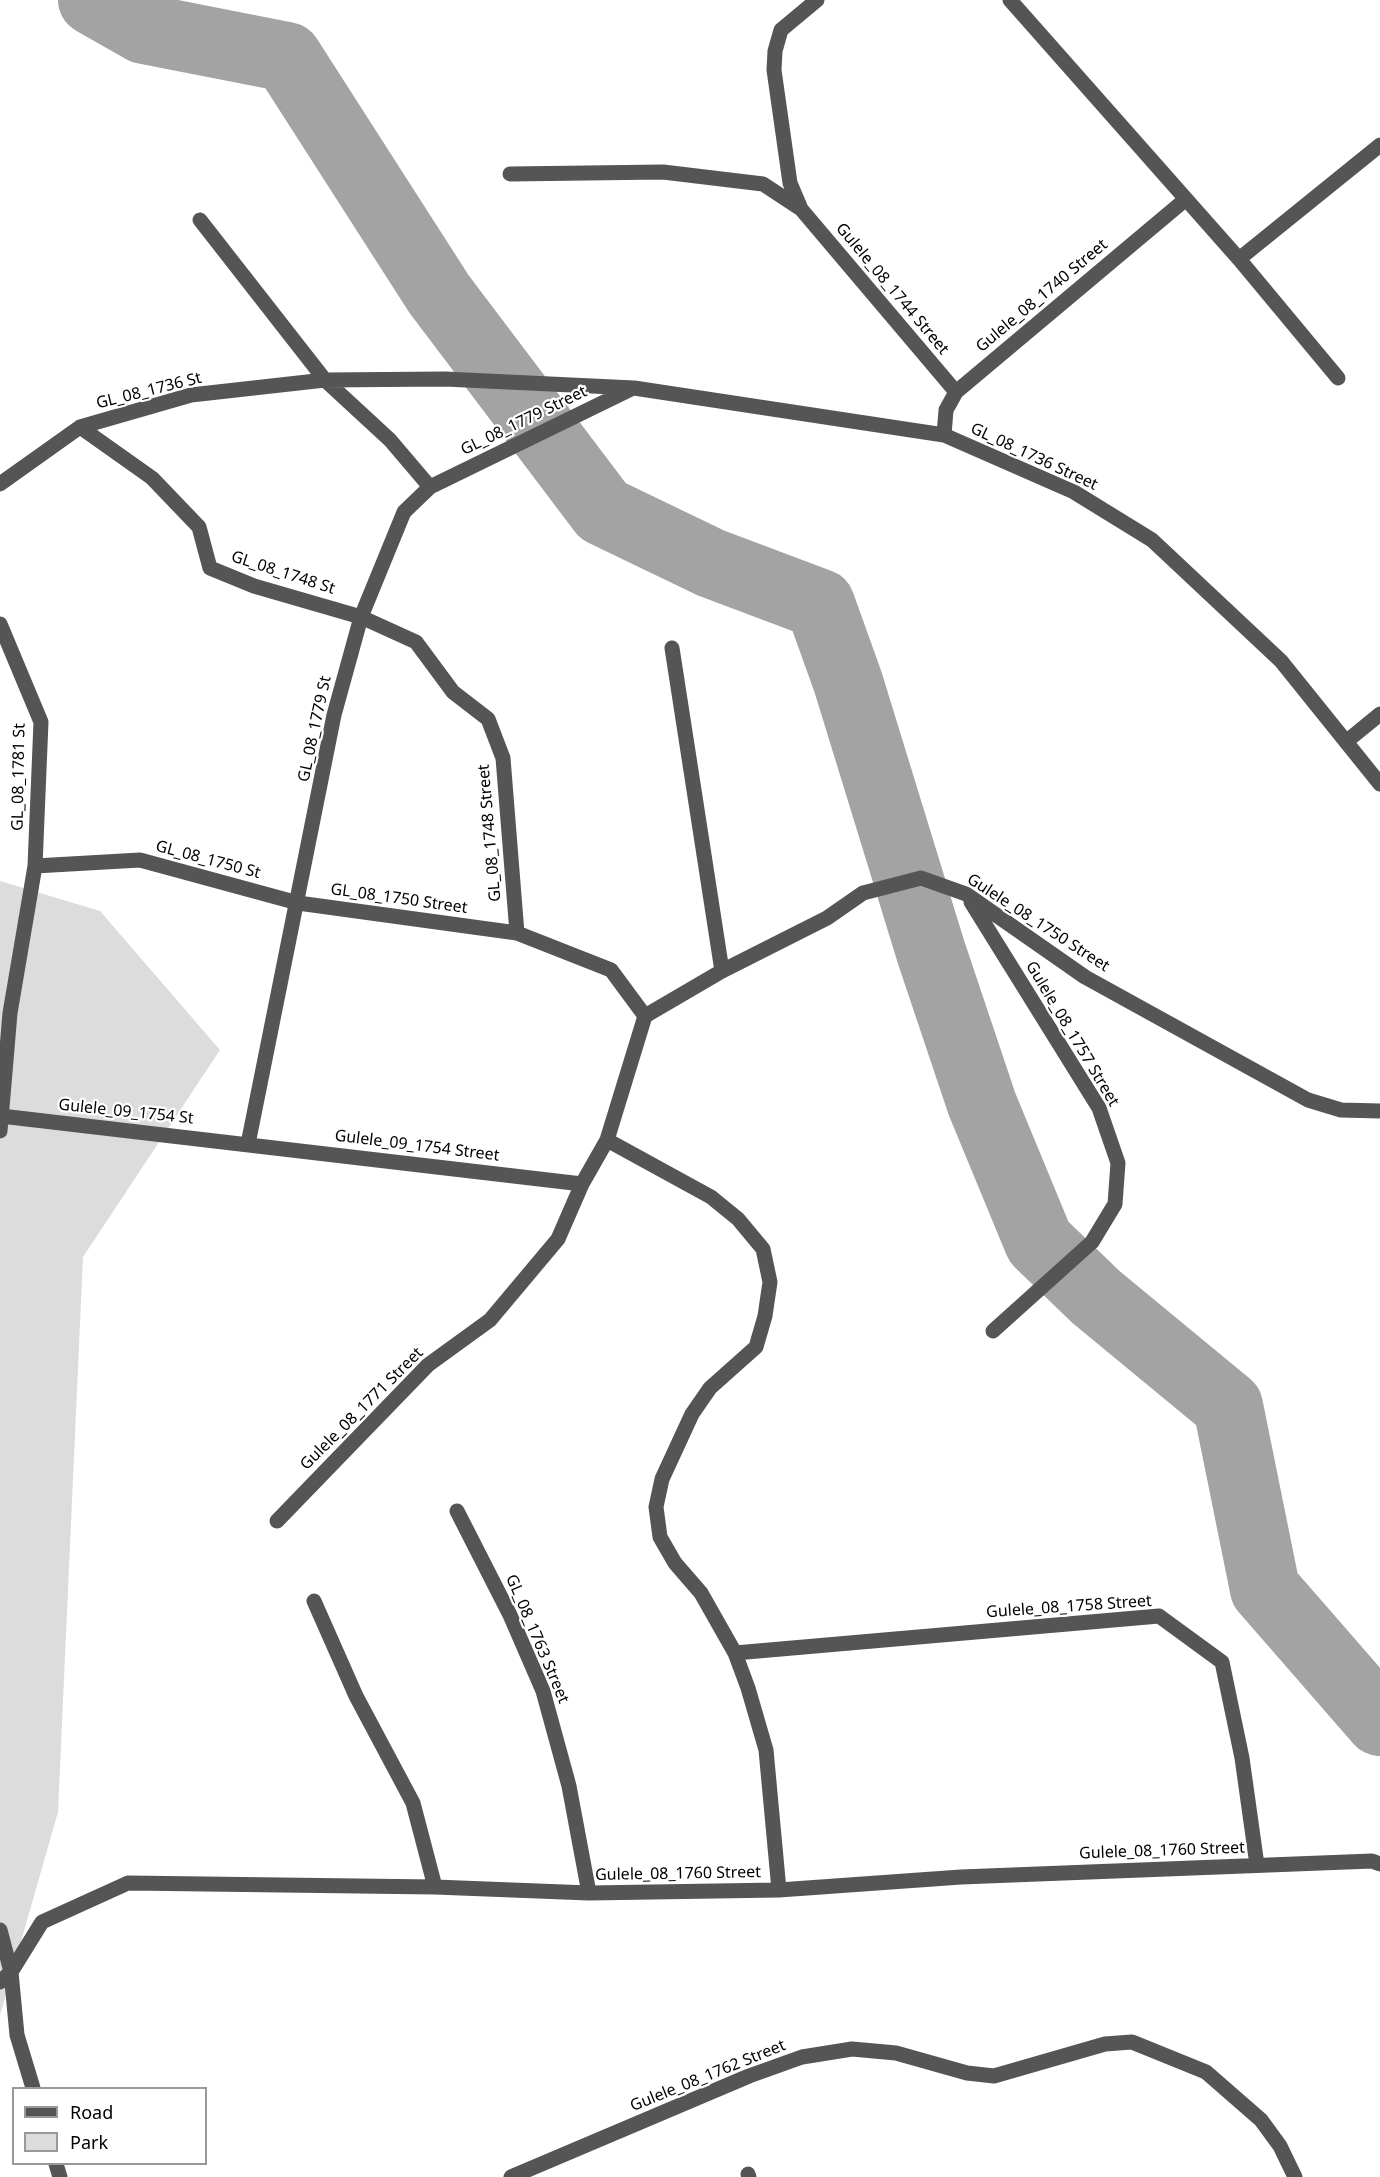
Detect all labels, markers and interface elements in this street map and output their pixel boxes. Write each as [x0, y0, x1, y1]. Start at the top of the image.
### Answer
street label: Gulele_08_1744 Street [831, 219, 953, 359]
street label: Gulele_08_1740 Street [972, 235, 1112, 357]
street label: GL_08_1736 St [94, 369, 204, 413]
street label: GL_08_1779 Street [458, 382, 590, 460]
street label: GL_08_1736 Street [967, 419, 1101, 495]
street label: GL_08_1748 St [229, 547, 337, 599]
street label: GL_08_1779 St [294, 674, 336, 784]
street label: GL_08_1781 St [8, 723, 30, 831]
street label: GL_08_1748 Street [474, 763, 506, 903]
street label: GL_08_1750 St [153, 837, 263, 883]
street label: Gulele_08_1750 Street [963, 870, 1113, 976]
street label: GL_08_1750 Street [329, 880, 469, 918]
street label: Gulele_08_1757 Street [1021, 958, 1123, 1110]
street label: Gulele_09_1754 St [58, 1095, 194, 1129]
street label: Gulele_09_1754 Street [334, 1126, 500, 1166]
street label: Gulele_08_1771 Street [297, 1344, 427, 1474]
street label: GL_08_1763 Street [501, 1572, 573, 1706]
street label: Gulele_08_1758 Street [986, 1592, 1152, 1622]
street label: Gulele_08_1760 Street [1079, 1839, 1245, 1863]
street label: Gulele_08_1760 Street [595, 1863, 761, 1885]
street label: Gulele_08_1762 Street [628, 2036, 788, 2116]
legend [12, 2087, 207, 2165]
text: Road [70, 2100, 113, 2124]
text: Park [70, 2130, 108, 2154]

